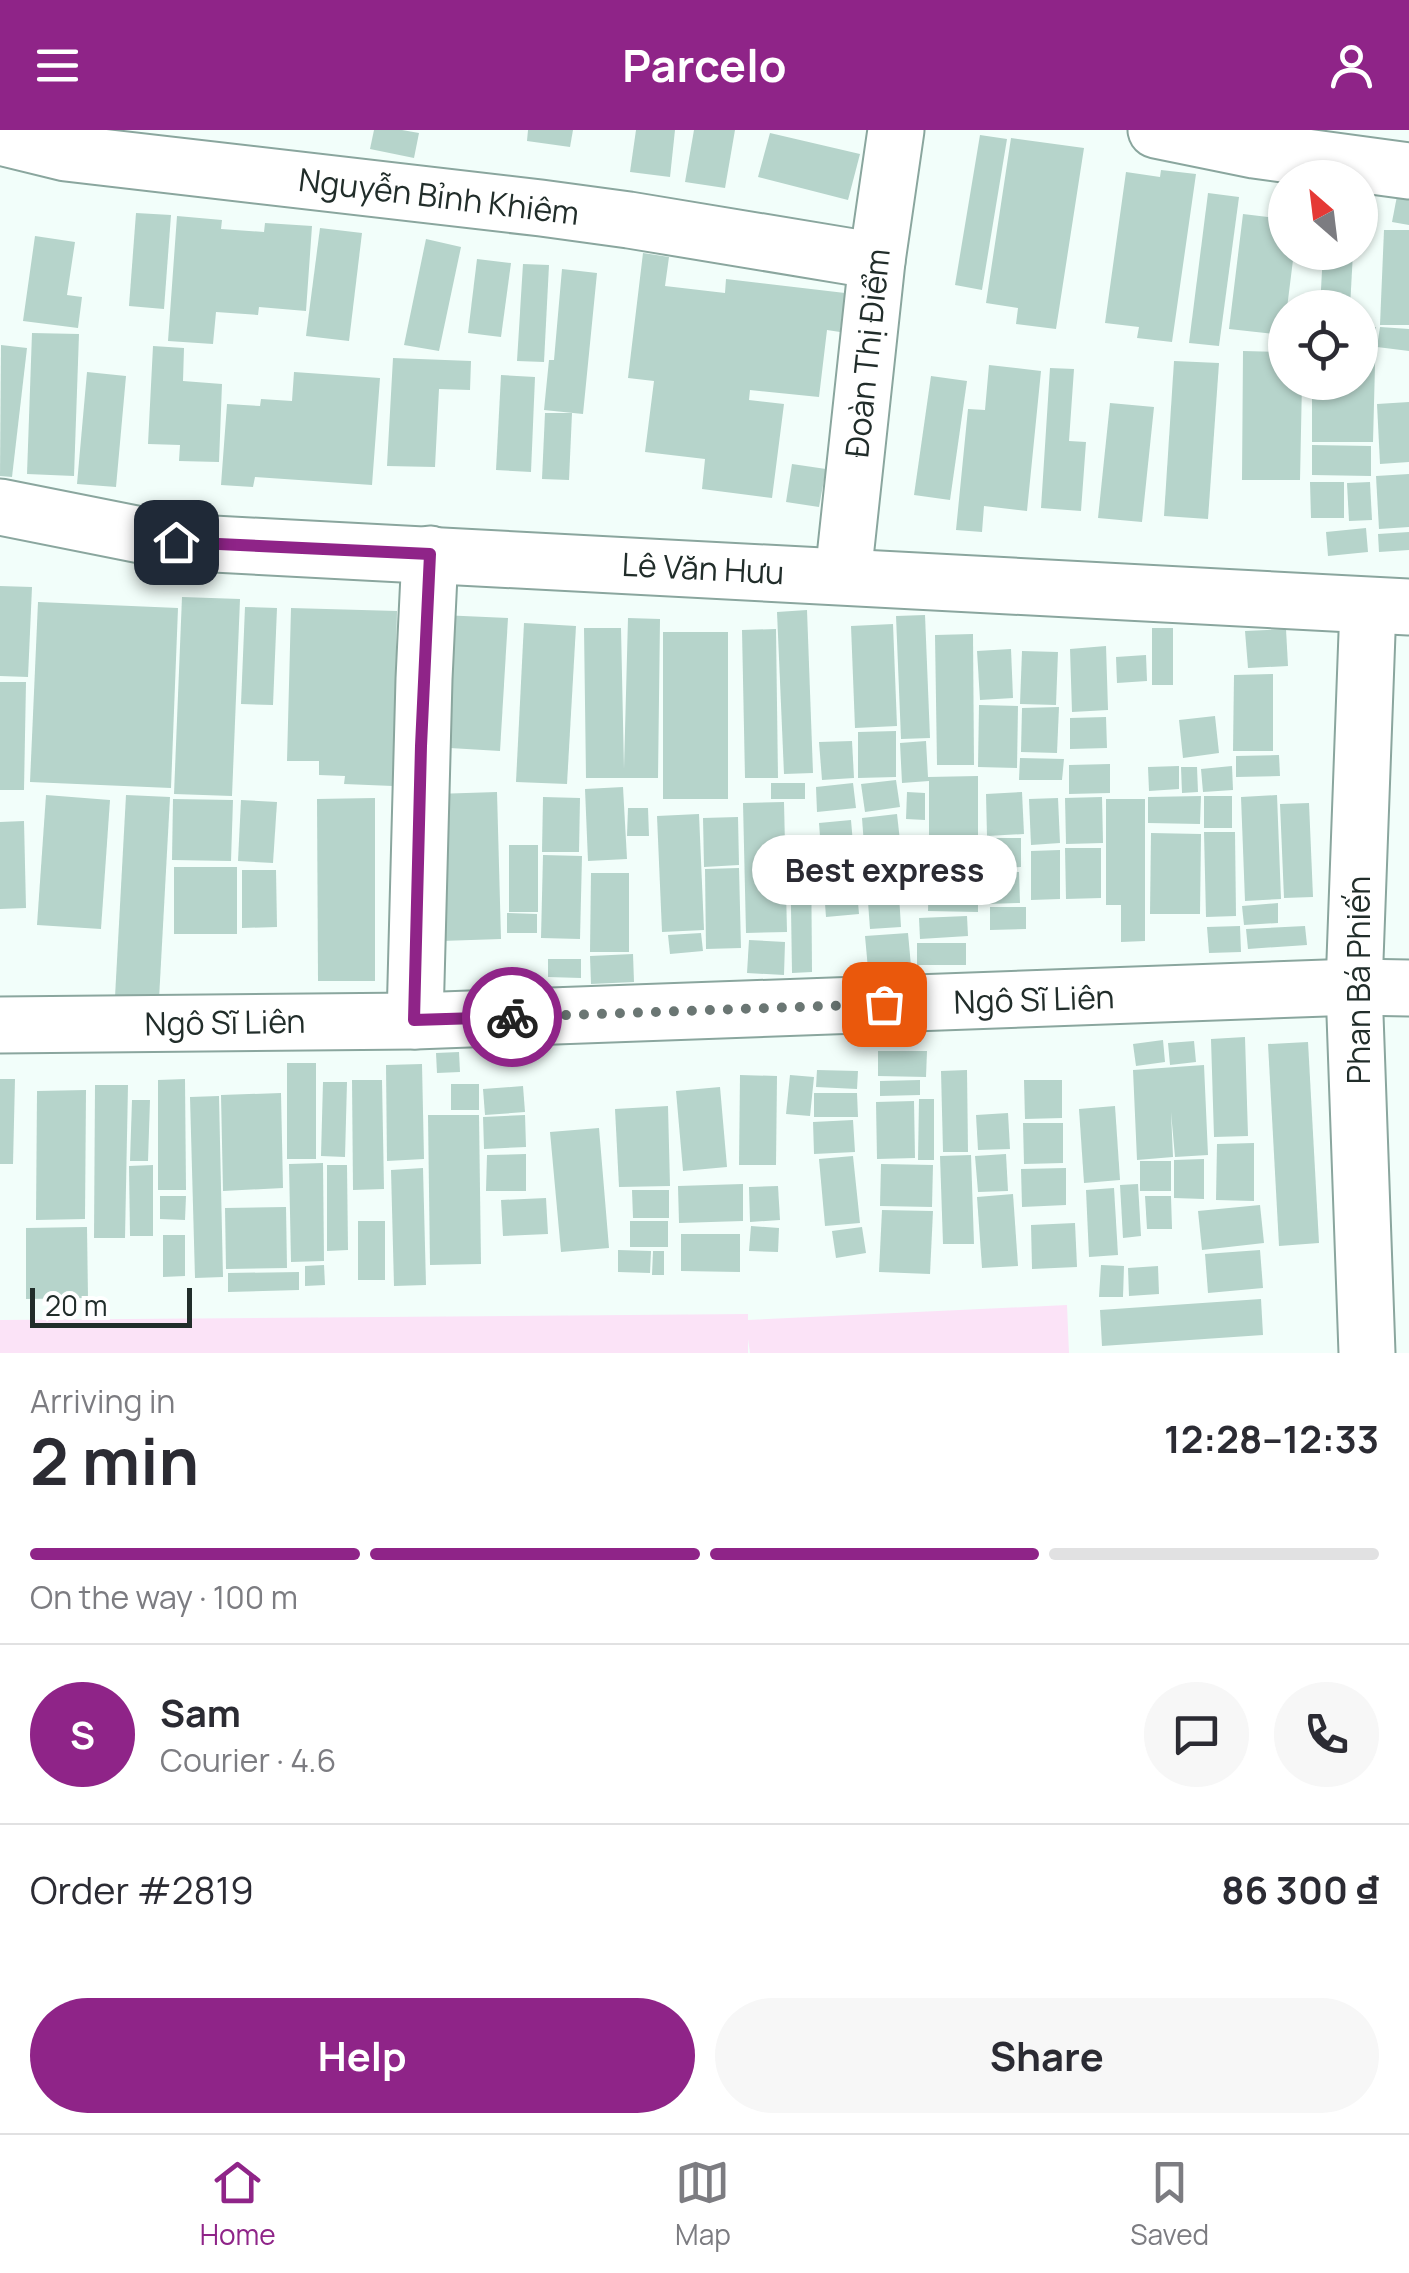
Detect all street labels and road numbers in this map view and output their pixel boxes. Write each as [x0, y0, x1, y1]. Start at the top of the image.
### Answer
street label: Nguyễn Bỉnh Khiêm [296, 157, 582, 235]
street label: Đoàn Thị Điểm [834, 247, 900, 459]
street label: Lê Văn Hưu [621, 542, 785, 594]
street label: Phan Bá Phiến [1336, 876, 1380, 1084]
street label: Ngô Sĩ Liên [953, 974, 1115, 1024]
street label: Ngô Sĩ Liên [144, 999, 306, 1045]

